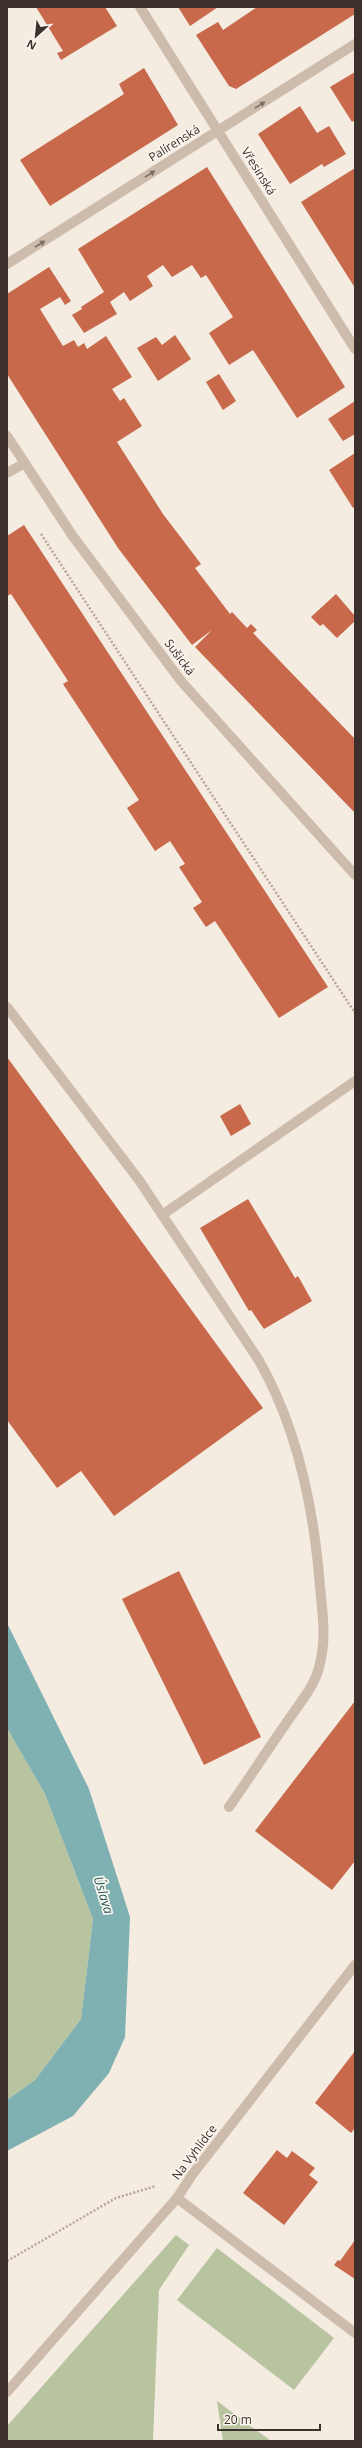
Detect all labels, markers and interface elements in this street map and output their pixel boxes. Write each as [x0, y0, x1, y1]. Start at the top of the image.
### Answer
north arrow [16, 16, 56, 56]
text: N [24, 37, 39, 54]
one-way arrow [254, 101, 266, 108]
street label: Palírenská [145, 121, 203, 165]
street label: Vřesinská [238, 144, 280, 198]
one-way arrow [145, 170, 155, 178]
one-way arrow [34, 240, 46, 247]
street label: Sušická [161, 635, 199, 679]
water label: Úslava [90, 1874, 118, 1917]
street label: Na Vyhlídce [168, 2121, 221, 2183]
scale bar [218, 2406, 320, 2432]
text: 20 m [224, 2411, 252, 2428]

